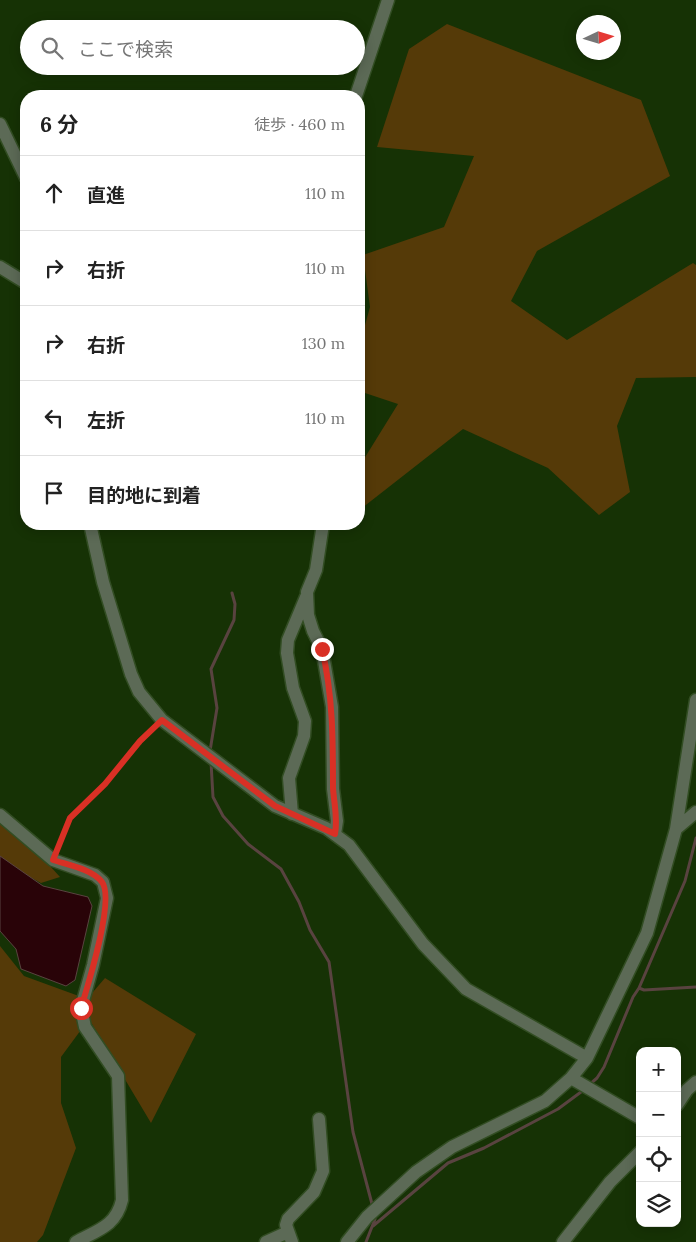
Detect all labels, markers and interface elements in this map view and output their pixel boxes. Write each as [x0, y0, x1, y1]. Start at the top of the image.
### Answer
north arrow [576, 15, 621, 60]
search box [20, 20, 365, 75]
icon: search [38, 34, 66, 62]
text: ここで検索 [78, 37, 173, 61]
text: 6 分 [40, 111, 79, 138]
text: 徒歩 · 460 m [254, 114, 345, 134]
icon: ahead [40, 179, 68, 207]
text: 直進 [87, 183, 125, 207]
text: 110 m [305, 183, 345, 203]
icon: right [40, 254, 68, 282]
text: 右折 [87, 258, 125, 282]
text: 110 m [305, 258, 345, 278]
icon: right [40, 329, 68, 357]
text: 右折 [87, 333, 125, 357]
text: 130 m [302, 333, 345, 353]
icon: left [40, 404, 68, 432]
text: 左折 [87, 408, 125, 432]
text: 110 m [305, 408, 345, 428]
icon: arrive [40, 479, 68, 507]
text: 目的地に到着 [87, 483, 201, 507]
route end [311, 638, 334, 661]
route start [70, 997, 93, 1020]
map controls [636, 1047, 681, 1227]
button: + [636, 1047, 681, 1092]
button: − [636, 1092, 681, 1137]
button: locate [636, 1137, 681, 1182]
button: layers [636, 1182, 681, 1227]

